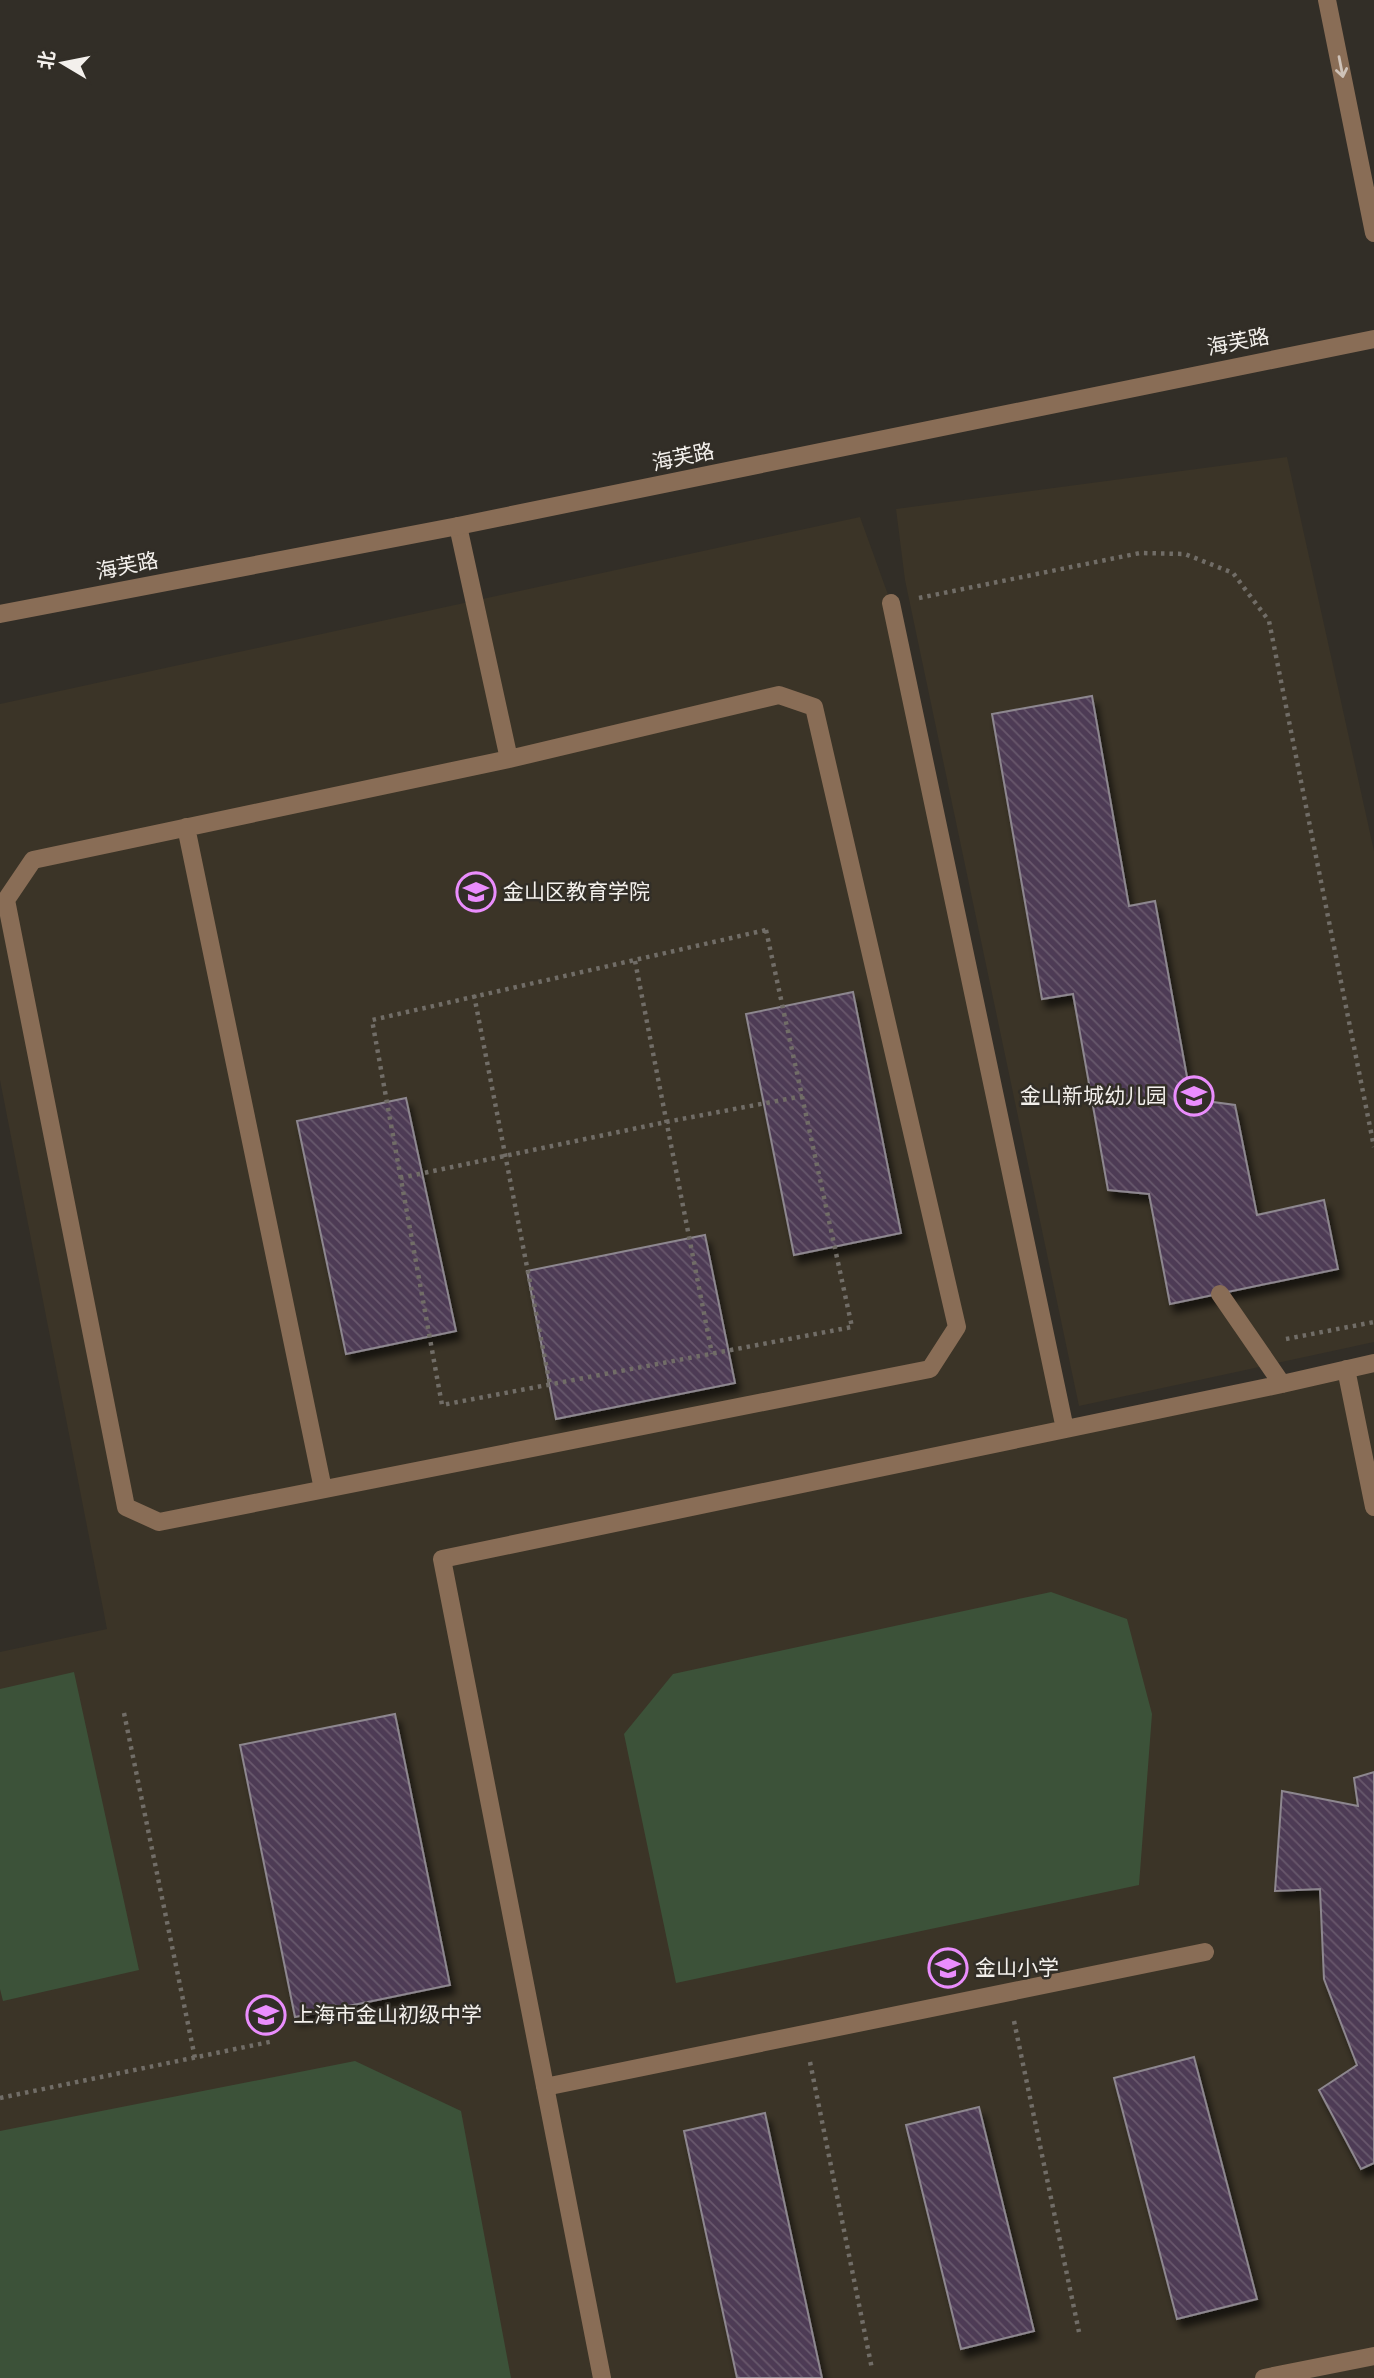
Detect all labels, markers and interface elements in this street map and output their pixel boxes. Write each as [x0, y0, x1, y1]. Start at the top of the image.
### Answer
north arrow [28, 28, 98, 98]
text: 北 [34, 49, 60, 71]
one-way arrow [1334, 55, 1348, 78]
street label: 海芙路 [1205, 324, 1271, 360]
street label: 海芙路 [650, 439, 716, 475]
street label: 海芙路 [94, 548, 160, 584]
school or university icon: 金山区教育学院 [455, 871, 497, 913]
place label: 金山区教育学院 [503, 880, 650, 904]
school or university icon: 金山新城幼儿园 [1173, 1075, 1215, 1117]
place label: 金山新城幼儿园 [1020, 1084, 1167, 1108]
school or university icon: 金山小学 [927, 1947, 969, 1989]
place label: 金山小学 [975, 1956, 1059, 1980]
school or university icon: 上海市金山初级中学 [245, 1994, 287, 2036]
place label: 上海市金山初级中学 [293, 2003, 482, 2027]

